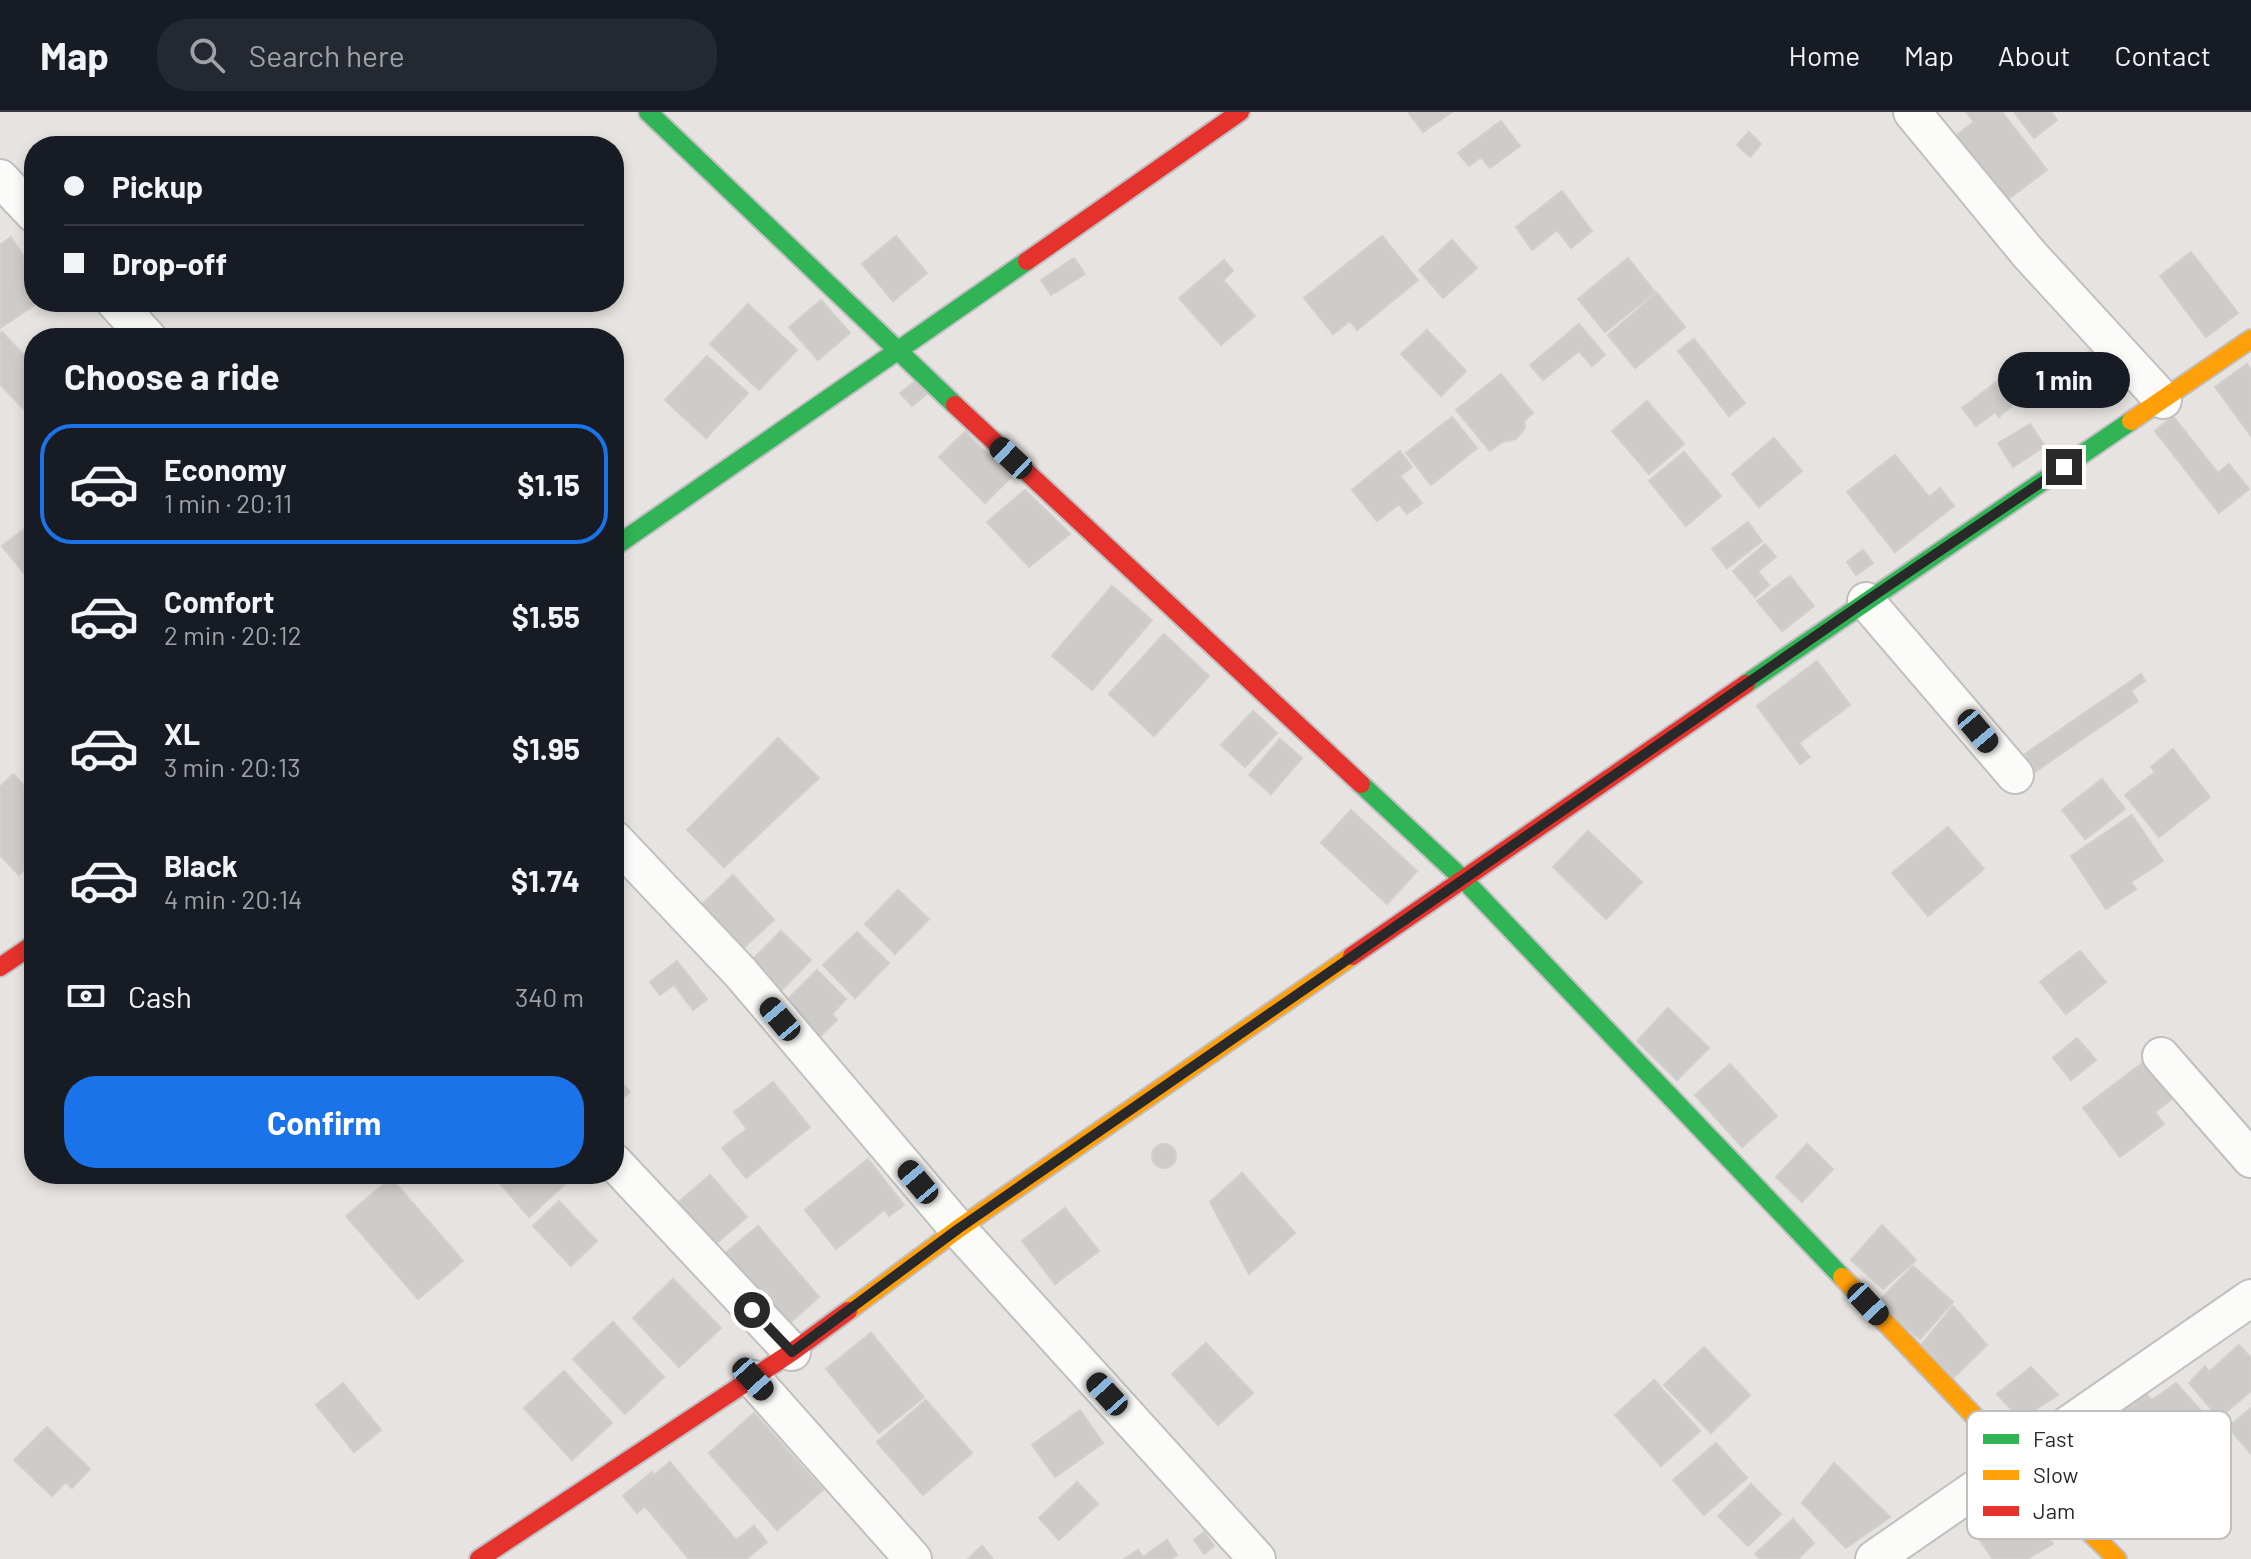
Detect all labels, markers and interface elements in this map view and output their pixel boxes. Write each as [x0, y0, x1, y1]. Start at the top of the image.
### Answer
search box [157, 19, 717, 91]
text: Map [40, 32, 109, 78]
icon: search [185, 33, 229, 77]
text: Search here [249, 37, 405, 73]
text: Home [1789, 38, 1860, 72]
text: Map [1904, 38, 1954, 72]
text: About [1998, 38, 2070, 72]
text: Contact [2114, 38, 2211, 72]
text: Pickup [112, 168, 203, 204]
text: Drop-off [112, 245, 227, 281]
callout: 1 min [1998, 351, 2130, 407]
text: Choose a ride [64, 354, 280, 397]
text: 1 min [2036, 364, 2092, 395]
car [985, 433, 1037, 483]
icon: car [68, 448, 140, 520]
route end [2046, 449, 2082, 485]
text: Economy [164, 451, 287, 487]
text: $1.15 [517, 466, 580, 502]
text: 1 min · 20:11 [164, 487, 292, 518]
icon: car [68, 580, 140, 652]
text: Comfort [164, 583, 274, 619]
text: $1.55 [512, 598, 580, 634]
text: 2 min · 20:12 [164, 619, 302, 650]
car [1953, 705, 2003, 757]
icon: car [68, 712, 140, 784]
text: XL [164, 715, 200, 751]
text: $1.95 [512, 730, 580, 766]
text: 3 min · 20:13 [164, 751, 301, 782]
icon: car [68, 844, 140, 916]
text: Black [164, 847, 238, 883]
text: $1.74 [511, 862, 580, 898]
text: 4 min · 20:14 [164, 883, 302, 914]
icon: cash [64, 974, 108, 1018]
text: Cash [128, 978, 192, 1014]
text: 340 m [515, 981, 584, 1012]
car [755, 993, 805, 1045]
button: Confirm [64, 1076, 584, 1168]
car [893, 1156, 943, 1208]
car [1843, 1278, 1893, 1330]
route start [734, 1292, 770, 1328]
car [728, 1353, 778, 1405]
car [1082, 1368, 1132, 1420]
legend [1967, 1411, 2231, 1539]
text: Fast [2033, 1425, 2075, 1451]
text: Slow [2033, 1461, 2078, 1487]
text: Jam [2033, 1497, 2075, 1523]

